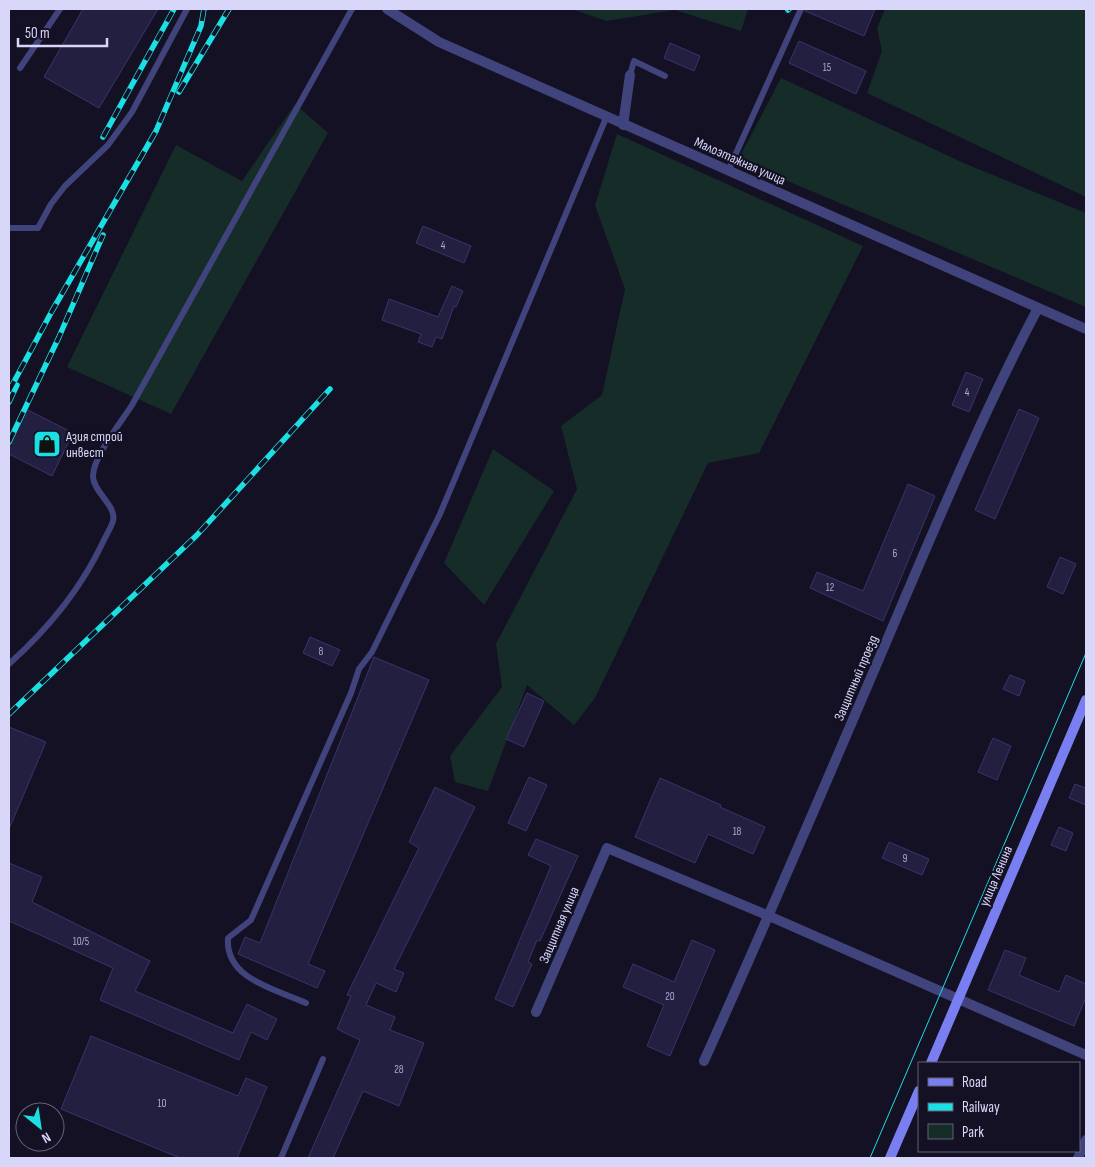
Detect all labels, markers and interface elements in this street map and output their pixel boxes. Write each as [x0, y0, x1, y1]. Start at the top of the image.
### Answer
scale bar [18, 15, 106, 47]
text: 50 m [25, 24, 50, 43]
house number: 15 [823, 61, 831, 74]
street label: Малоэтажная улица [692, 133, 788, 189]
house number: 4 [441, 239, 446, 252]
house number: 4 [965, 386, 970, 399]
place label: Азия строй инвест [65, 428, 123, 461]
shop icon: Азия строй инвест [32, 429, 62, 459]
house number: 6 [893, 547, 898, 560]
house number: 12 [826, 581, 835, 594]
street label: Защитный проезд [830, 633, 882, 723]
house number: 8 [319, 645, 324, 658]
house number: 18 [733, 825, 742, 838]
street label: улица Ленина [976, 843, 1016, 909]
house number: 9 [903, 852, 908, 865]
street label: Защитная улица [535, 884, 583, 966]
house number: 10/5 [73, 935, 89, 948]
house number: 20 [665, 990, 675, 1003]
legend [918, 1062, 1080, 1152]
house number: 28 [394, 1063, 404, 1076]
text: Road [962, 1073, 987, 1092]
house number: 10 [158, 1097, 166, 1110]
text: Railway [962, 1098, 1000, 1117]
north arrow [15, 1102, 65, 1152]
text: Park [962, 1123, 984, 1142]
text: N [39, 1129, 54, 1147]

